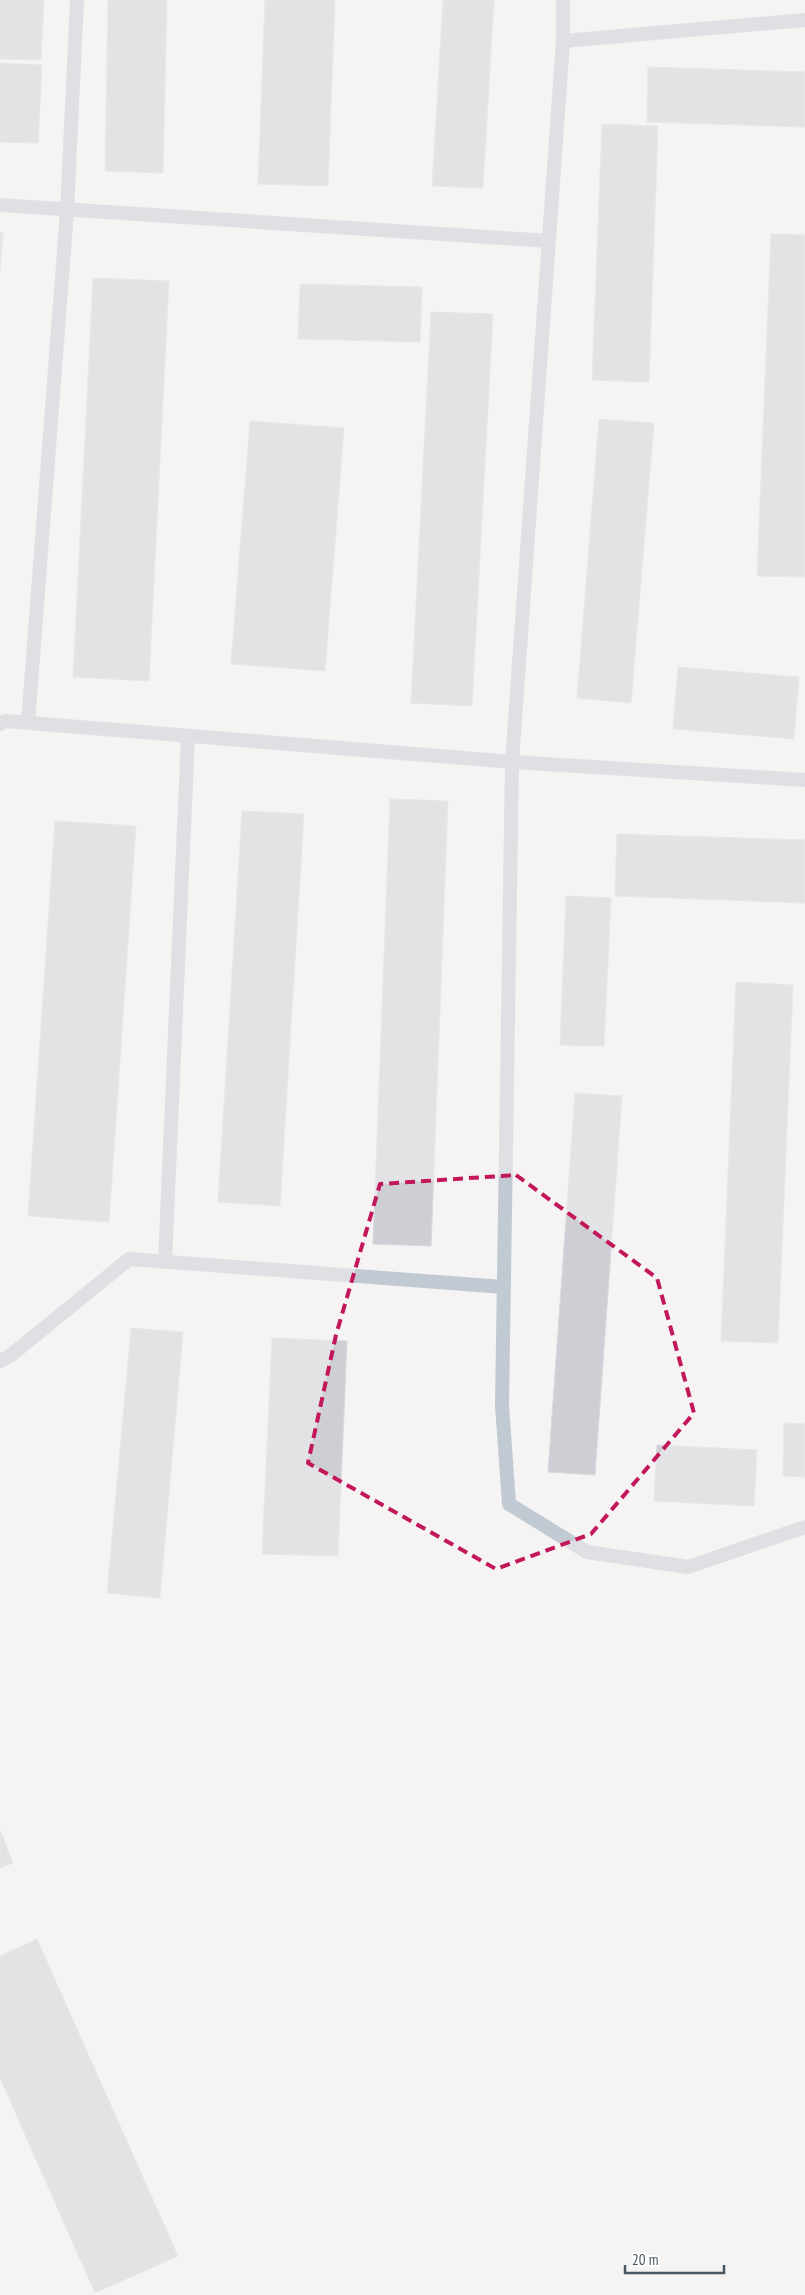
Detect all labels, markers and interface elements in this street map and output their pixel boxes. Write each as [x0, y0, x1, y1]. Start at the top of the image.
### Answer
scale bar [625, 2242, 724, 2274]
text: 20 m [632, 2250, 658, 2269]

